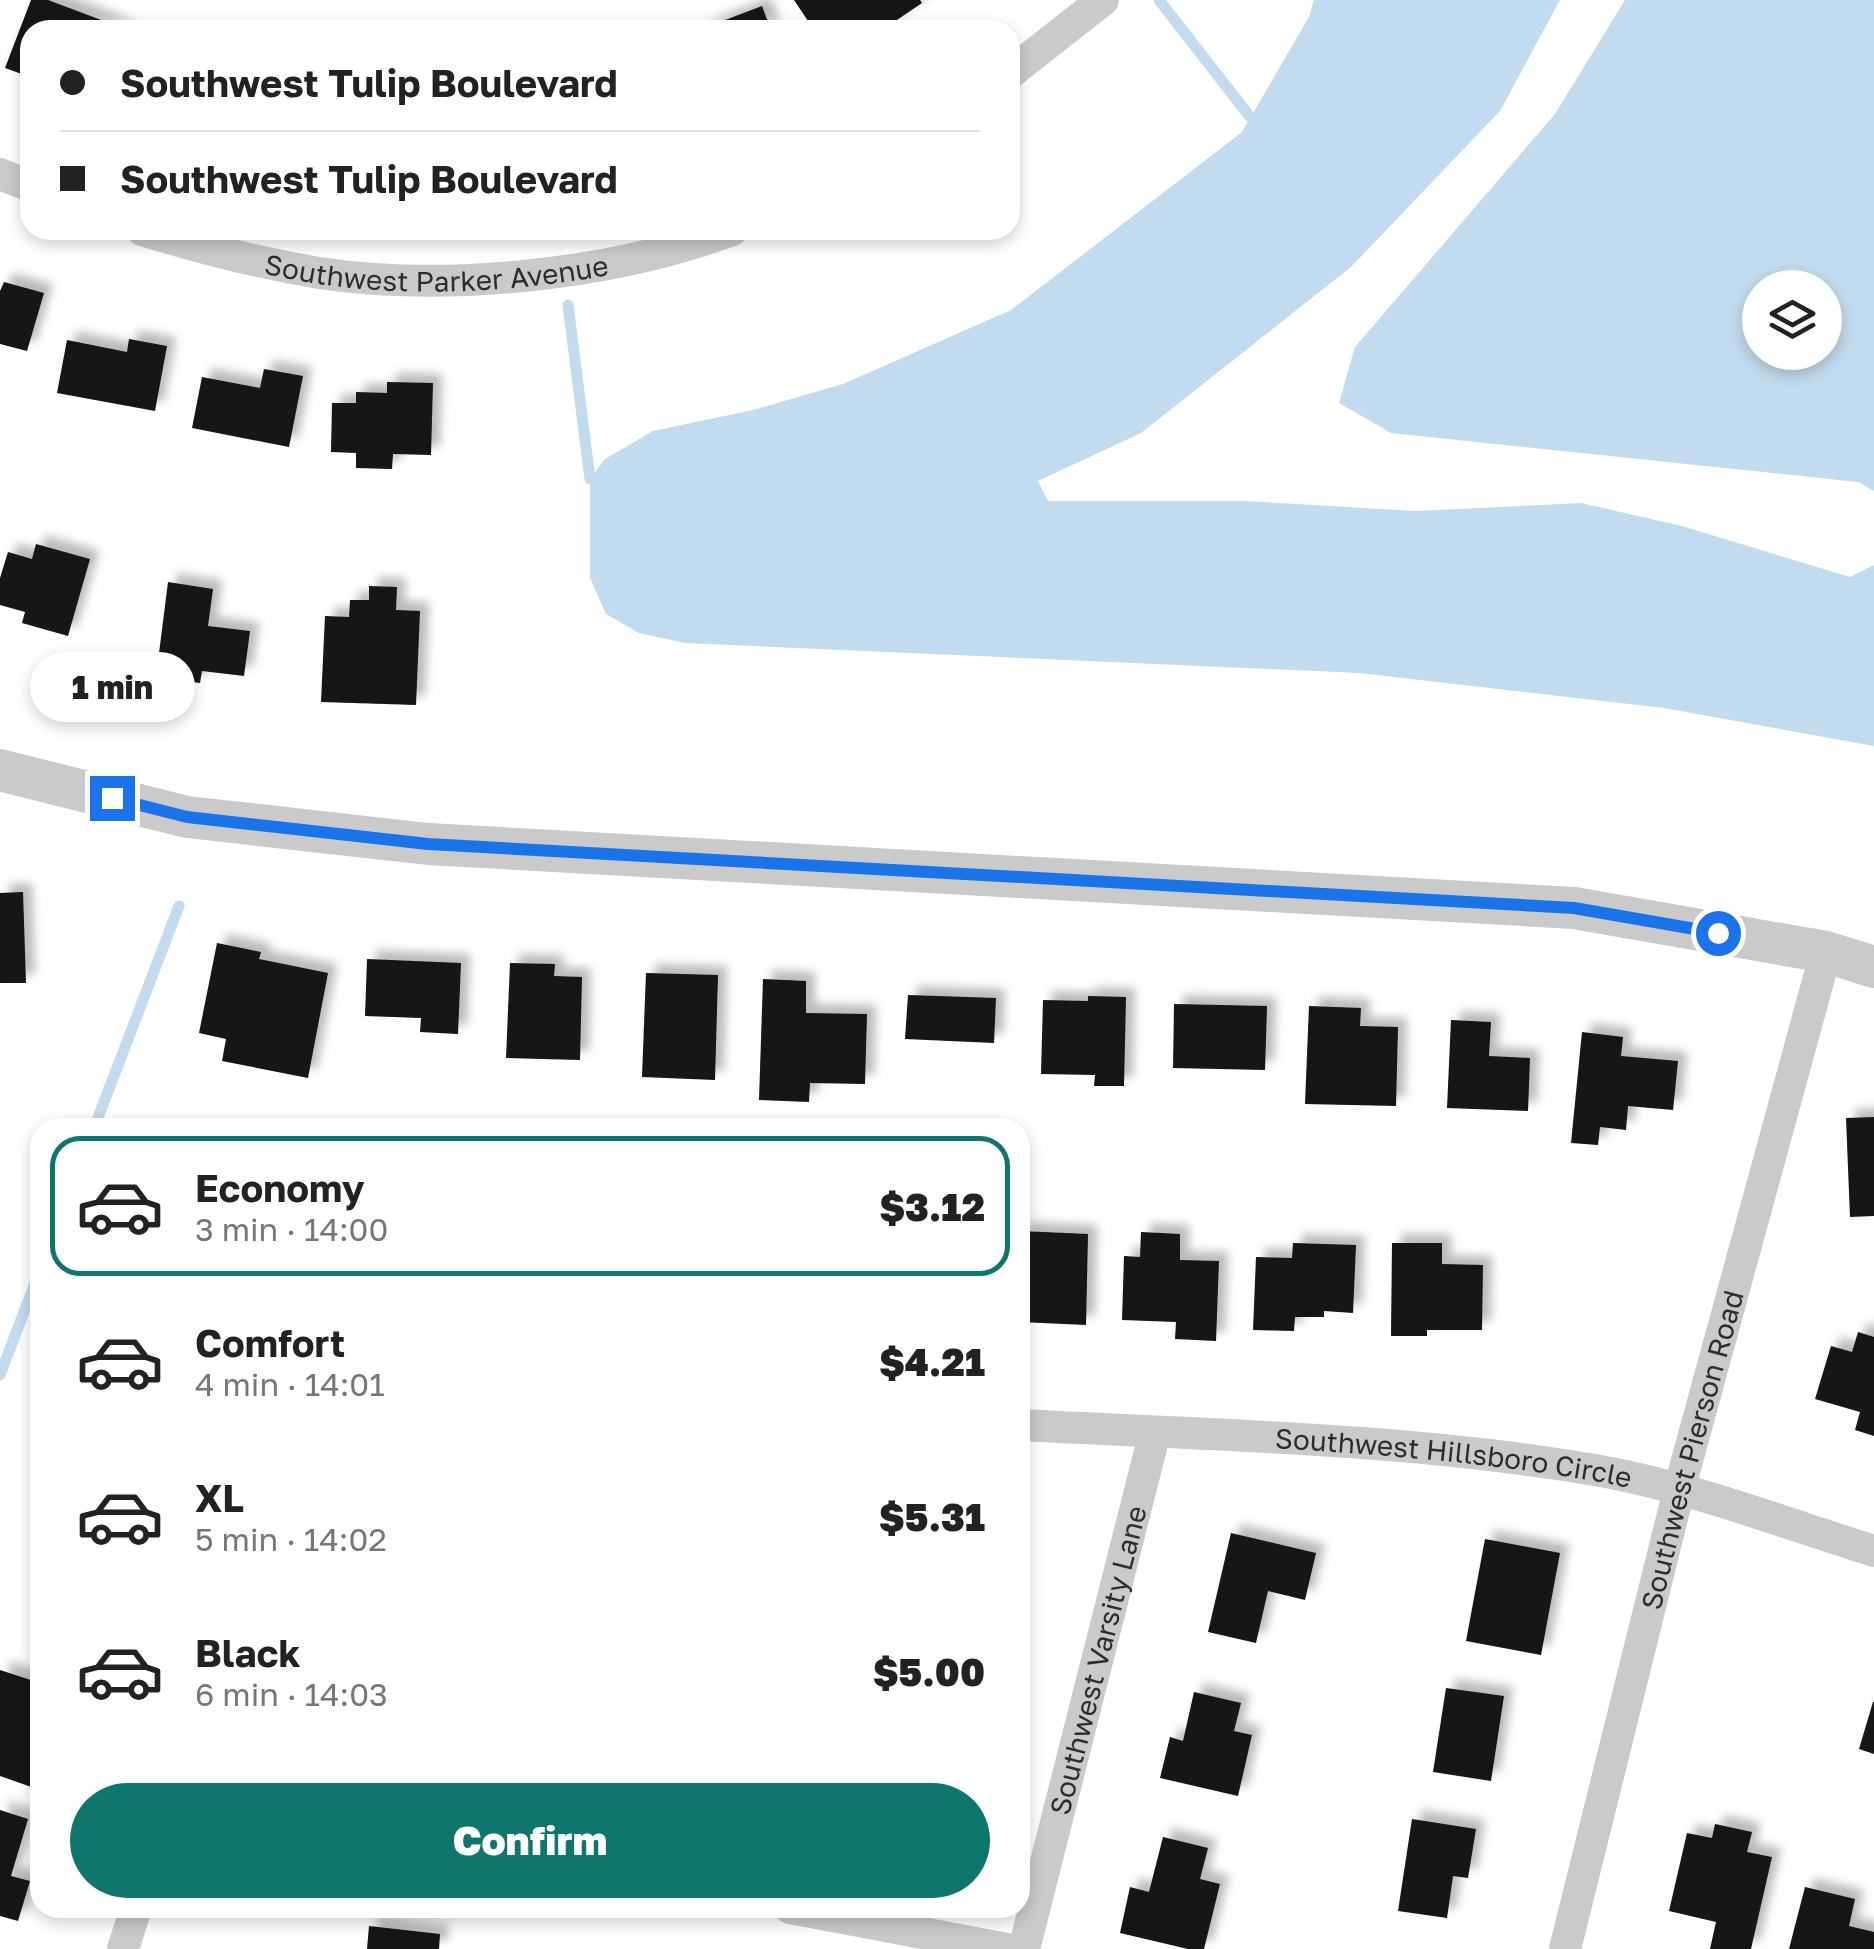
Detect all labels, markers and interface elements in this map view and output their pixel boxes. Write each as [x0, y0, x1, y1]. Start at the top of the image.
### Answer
text: Southwest Tulip Boulevard [120, 60, 618, 105]
text: Southwest Tulip Boulevard [120, 156, 618, 201]
street label: Southwest Parker Avenue [262, 247, 611, 297]
map controls [1742, 270, 1842, 370]
button: layers [1742, 270, 1842, 370]
callout: 1 min [29, 653, 194, 723]
text: 1 min [72, 668, 153, 706]
route end [90, 776, 135, 821]
route start [1696, 911, 1741, 956]
icon: car [75, 1161, 165, 1251]
text: Economy [195, 1165, 364, 1210]
text: $3.12 [879, 1184, 985, 1229]
text: 3 min · 14:00 [195, 1210, 388, 1248]
street label: Southwest Pierson Road [1633, 1286, 1749, 1613]
icon: car [75, 1316, 165, 1406]
text: Comfort [195, 1320, 345, 1365]
text: $4.21 [879, 1339, 985, 1384]
text: 4 min · 14:01 [195, 1365, 385, 1403]
street label: Southwest Hillsboro Circle [1274, 1421, 1635, 1493]
icon: car [75, 1471, 165, 1561]
text: XL [195, 1475, 244, 1520]
text: $5.31 [879, 1494, 985, 1539]
street label: Southwest Varsity Lane [1042, 1502, 1152, 1818]
text: 5 min · 14:02 [195, 1520, 387, 1558]
icon: car [75, 1626, 165, 1716]
text: Black [195, 1630, 300, 1675]
text: $5.00 [873, 1649, 985, 1694]
text: 6 min · 14:03 [195, 1675, 388, 1713]
button: Confirm [70, 1783, 990, 1898]

